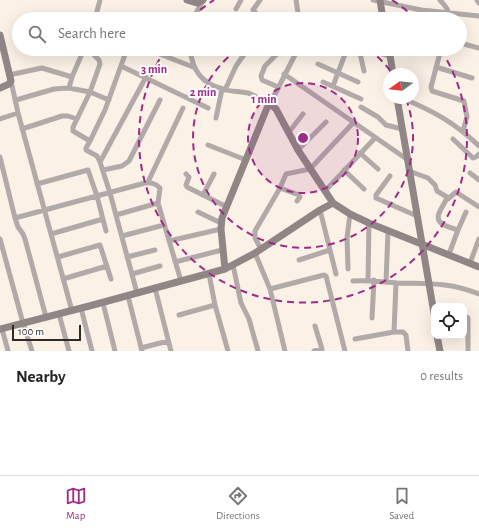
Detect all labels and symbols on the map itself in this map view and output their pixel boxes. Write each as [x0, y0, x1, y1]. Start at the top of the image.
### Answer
text: 3 min [141, 63, 167, 75]
north arrow [383, 68, 419, 104]
text: 2 min [190, 86, 216, 98]
text: 1 min [251, 93, 277, 105]
centre of rings [296, 131, 310, 145]
scale bar [12, 323, 81, 342]

